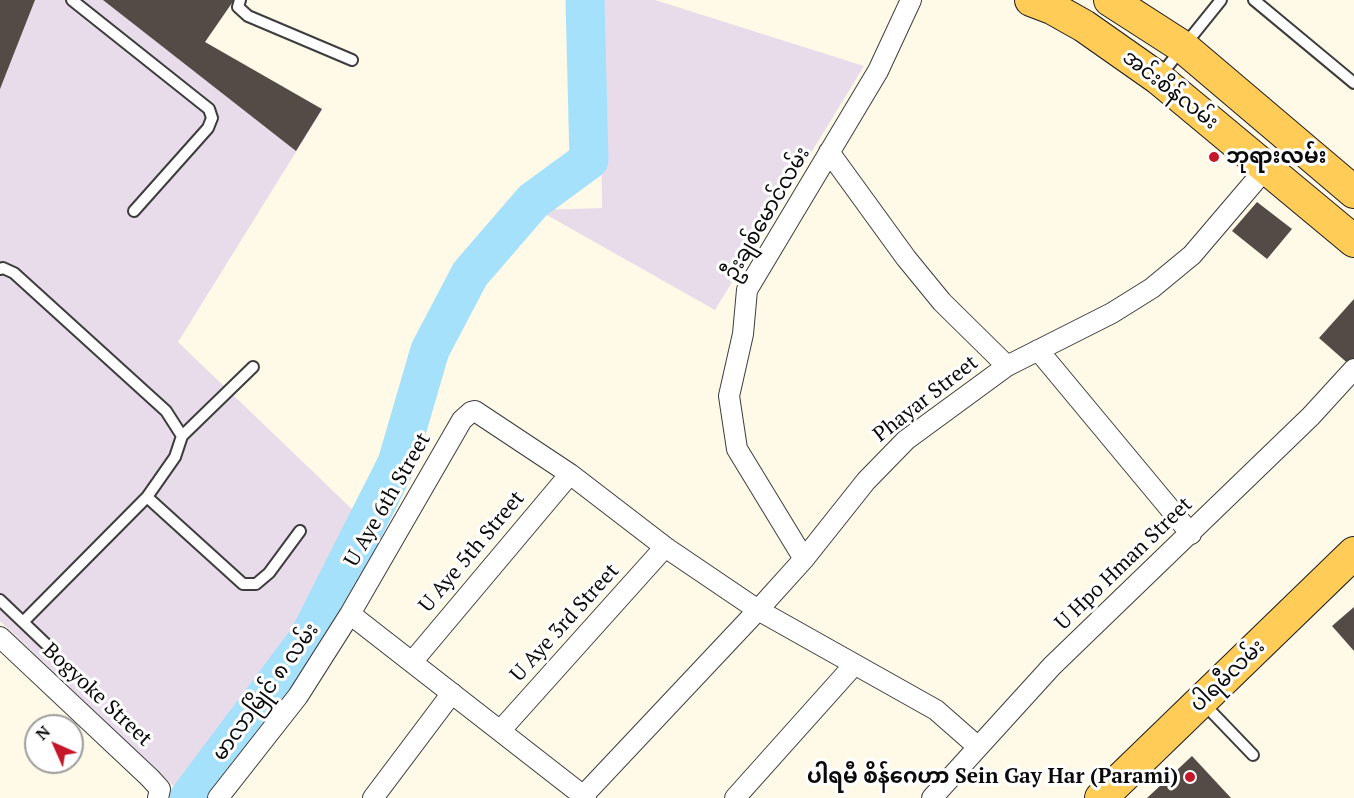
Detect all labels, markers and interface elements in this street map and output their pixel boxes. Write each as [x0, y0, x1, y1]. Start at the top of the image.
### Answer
street label: အင်းစိန်လမ်း [1117, 45, 1223, 135]
street label: ဦးချစ်မောင်လမ်း [718, 143, 816, 285]
place label: ဘုရားလမ်း [1226, 144, 1327, 170]
marker: ဘုရားလမ်း [1207, 150, 1221, 164]
street label: Phayar Street [869, 350, 983, 448]
street label: U Aye 6th Street [339, 429, 437, 571]
street label: U Aye 5th Street [414, 486, 530, 618]
street label: U Hpo Hman Street [1050, 492, 1198, 636]
street label: U Aye 3rd Street [505, 559, 625, 687]
street label: မာလာမြိုင် ၈ လမ်း [208, 618, 324, 766]
street label: ပါရမီလမ်း [1186, 634, 1270, 718]
street label: Bogyoke Street [37, 638, 157, 752]
north arrow [24, 714, 84, 774]
text: N [31, 721, 55, 745]
place label: ပါရမီ စိန်ဂေဟာ Sein Gay Har (Parami) [807, 764, 1178, 790]
marker: ပါရမီ စိန်ဂေဟာ Sein Gay Har (Parami) [1183, 770, 1197, 784]

